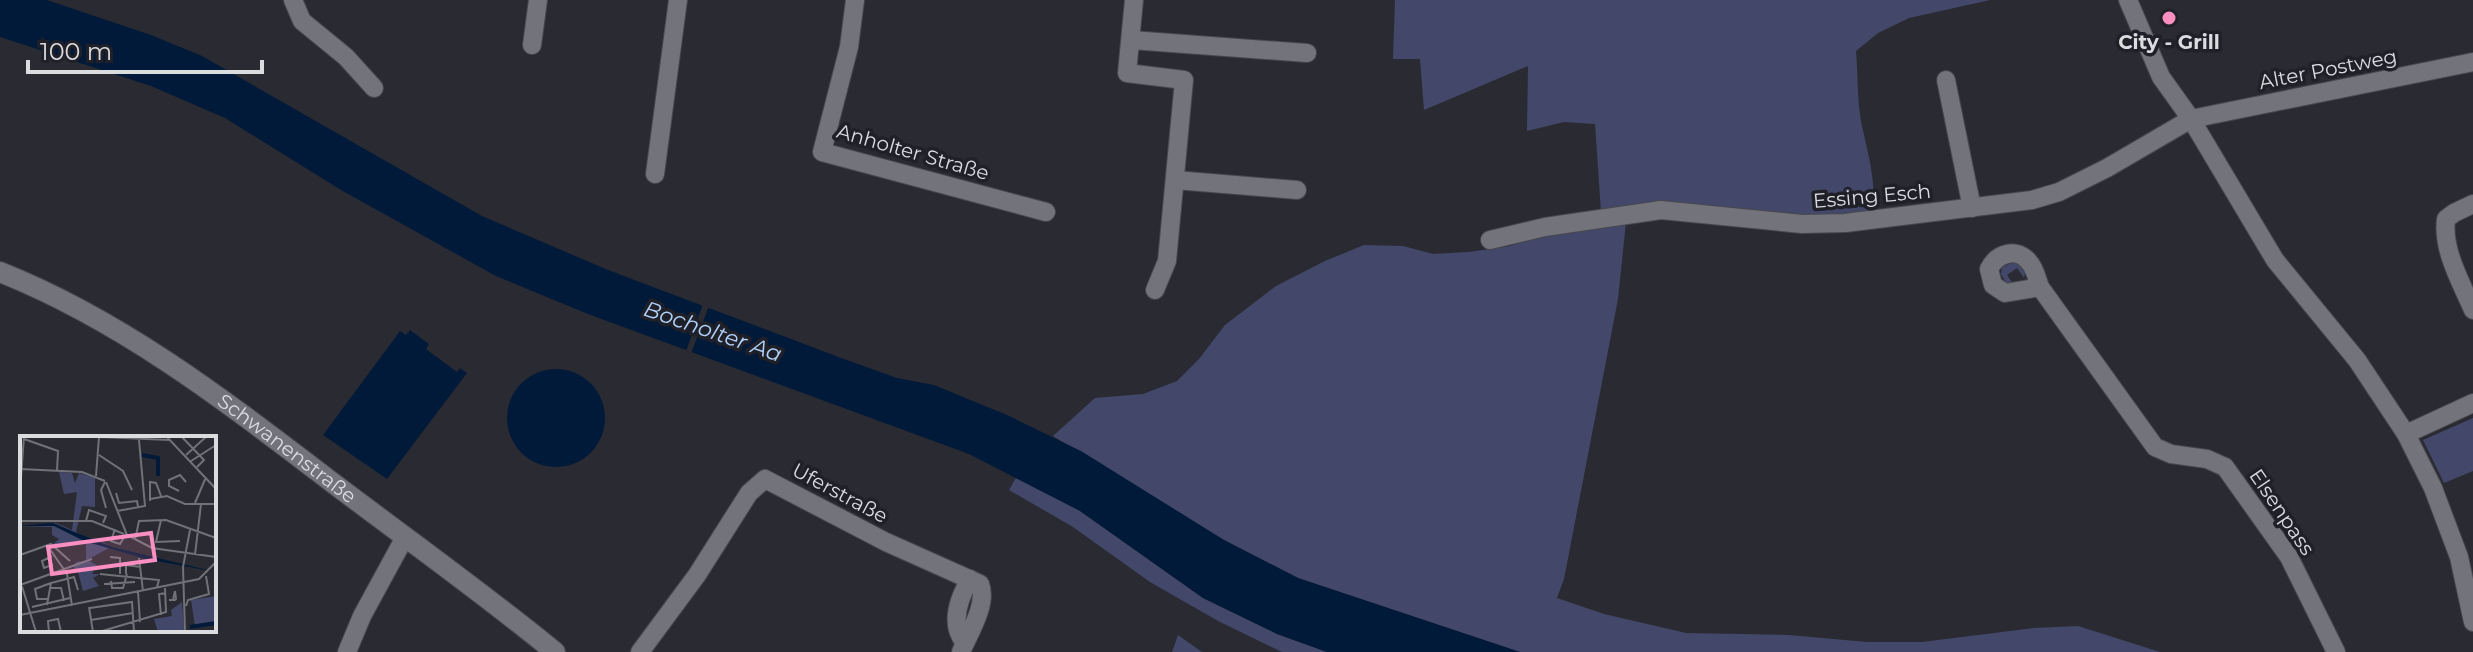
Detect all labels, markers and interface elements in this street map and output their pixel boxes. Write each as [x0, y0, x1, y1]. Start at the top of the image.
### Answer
marker: City - Grill [2160, 9, 2178, 27]
scale bar [28, 24, 262, 74]
place label: City - Grill [2118, 30, 2220, 54]
text: 100 m [40, 37, 112, 66]
street label: Alter Postweg [2257, 44, 2399, 94]
street label: Anholter Straße [834, 119, 992, 185]
street label: Essing Esch [1812, 179, 1932, 213]
water label: Bocholter Aa [640, 295, 785, 368]
street label: Schwanenstraße [213, 389, 361, 508]
inset map [20, 436, 216, 632]
street label: Uferstraße [788, 458, 892, 528]
street label: Elsenpass [2244, 464, 2320, 560]

